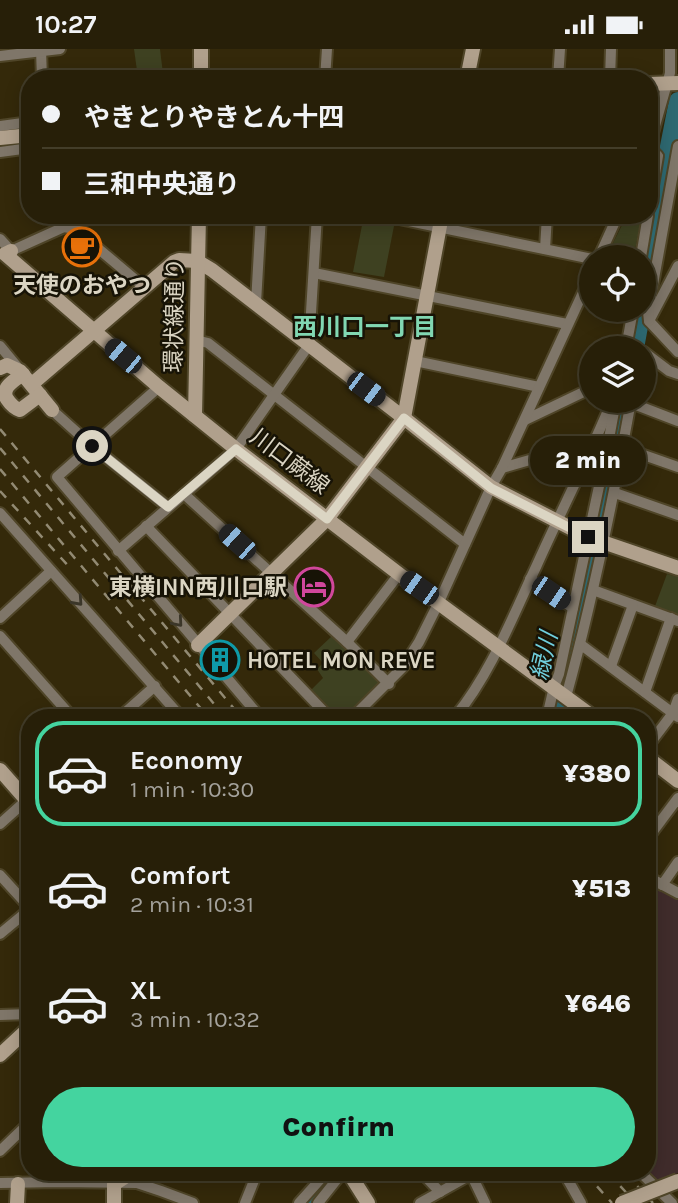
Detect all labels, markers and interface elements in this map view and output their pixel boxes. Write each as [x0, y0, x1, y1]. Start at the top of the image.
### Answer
text: 10:27 [35, 9, 96, 40]
text: やきとりやきとん十四 [84, 102, 344, 133]
text: 三和中央通り [84, 169, 240, 200]
cafe icon: 天使のおやつ [61, 226, 103, 268]
map controls [579, 245, 656, 413]
button: locate [579, 245, 656, 322]
street label: 環状線通り [160, 257, 189, 373]
place label: 天使のおやつ [13, 272, 151, 299]
district label: 西川口一丁目 [293, 313, 437, 341]
car [101, 334, 146, 378]
button: layers [579, 336, 656, 413]
car [343, 368, 390, 410]
street label: 川口蕨線 [245, 423, 335, 500]
route start [76, 430, 108, 462]
callout: 2 min [530, 435, 646, 484]
text: 2 min [555, 447, 621, 474]
car [215, 520, 260, 564]
route end [572, 521, 604, 553]
hotel icon: 東横INN西川口駅 [293, 566, 335, 608]
car [396, 567, 443, 609]
car [528, 573, 575, 613]
place label: 東横INN西川口駅 [109, 574, 287, 601]
one-way arrow [70, 593, 82, 606]
one-way arrow [170, 613, 182, 626]
water label: 緑川 [525, 627, 564, 683]
building icon: HOTEL MON REVE [199, 639, 241, 681]
place label: HOTEL MON REVE [247, 647, 436, 674]
icon: car [46, 742, 109, 805]
text: Economy [130, 745, 242, 776]
text: ¥380 [562, 758, 631, 789]
text: 1 min · 10:30 [130, 776, 254, 803]
icon: car [46, 857, 109, 920]
text: Comfort [130, 860, 231, 891]
text: ¥513 [572, 873, 631, 904]
text: 2 min · 10:31 [130, 891, 254, 918]
icon: car [46, 972, 109, 1035]
text: XL [130, 975, 161, 1006]
text: ¥646 [565, 988, 631, 1019]
text: 3 min · 10:32 [130, 1006, 260, 1033]
button: Confirm [42, 1087, 635, 1167]

